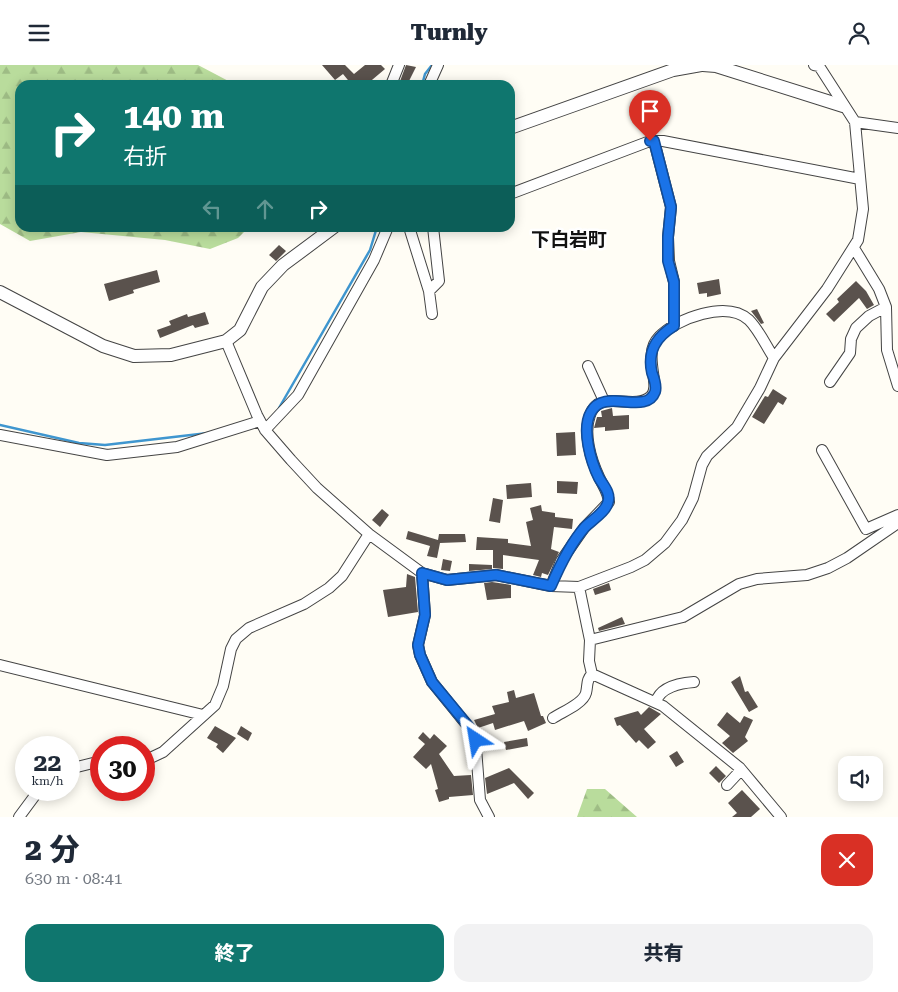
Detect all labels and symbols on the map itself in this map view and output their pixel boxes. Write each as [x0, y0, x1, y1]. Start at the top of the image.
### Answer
pin [629, 90, 671, 141]
district label: 下白岩町 [531, 228, 607, 251]
position arrow [449, 713, 501, 765]
speed limit sign: 30 [90, 736, 155, 801]

